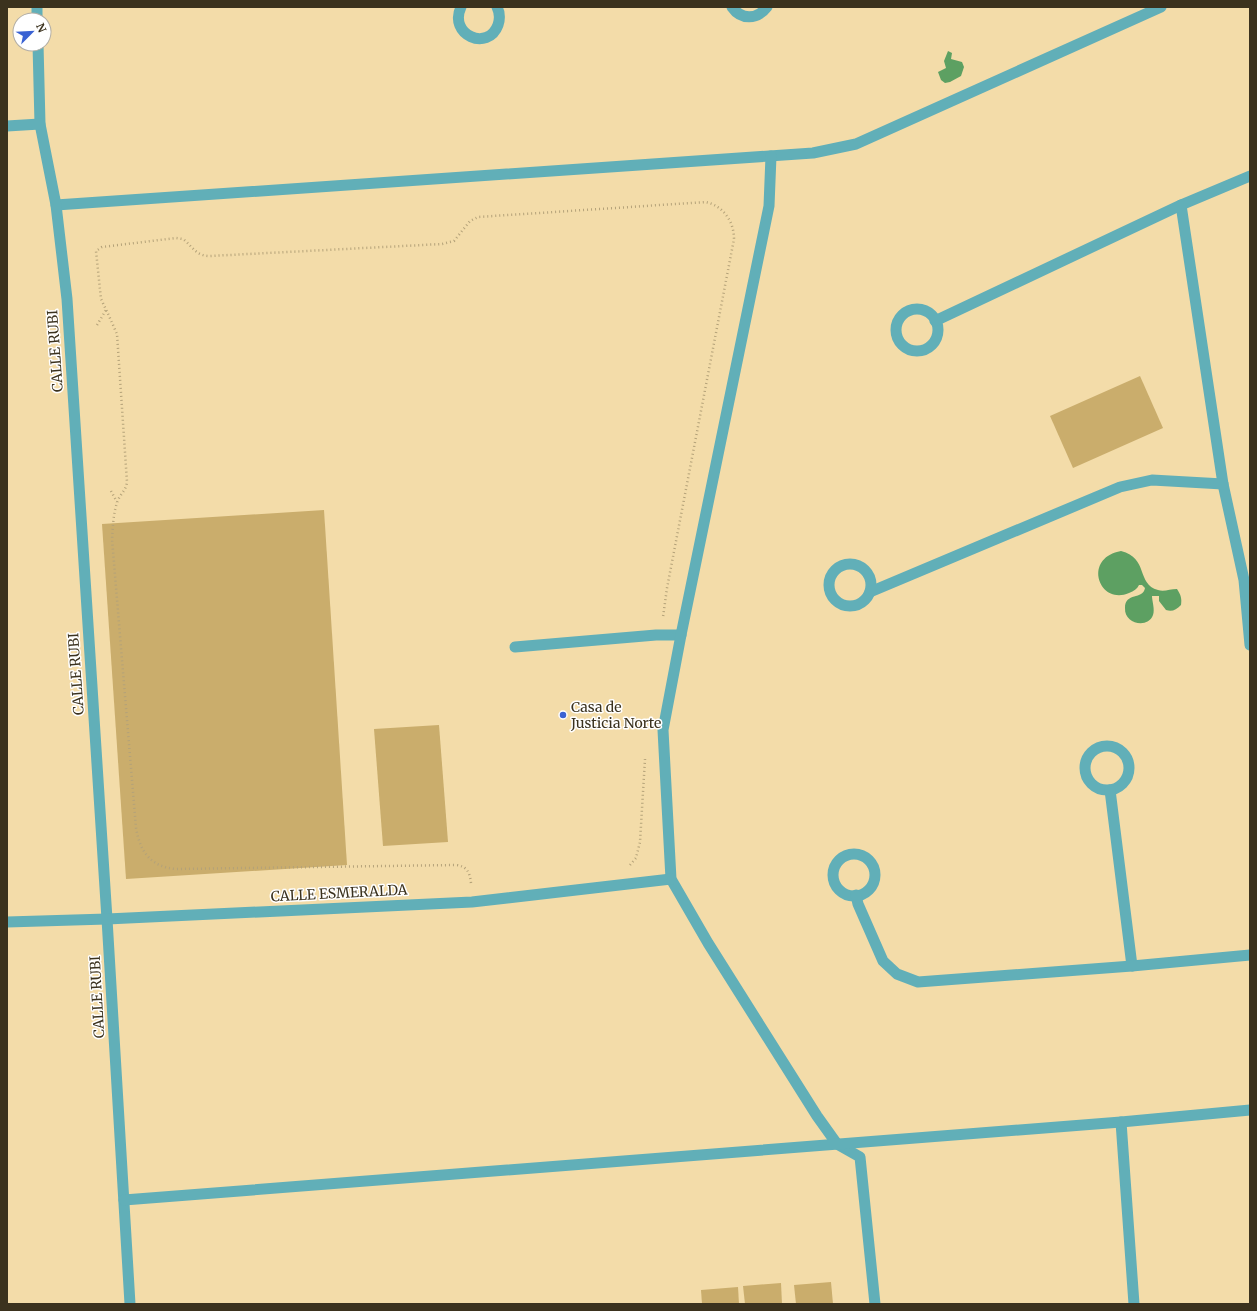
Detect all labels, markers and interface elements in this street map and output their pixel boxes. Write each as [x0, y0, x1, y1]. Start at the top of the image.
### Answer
north arrow [12, 12, 52, 52]
text: N [33, 21, 49, 35]
street label: CALLE RUBI [43, 309, 67, 393]
street label: CALLE RUBI [64, 632, 88, 716]
place label: Casa de Justicia Norte [570, 698, 661, 732]
marker: Casa de Justicia Norte [558, 710, 568, 720]
street label: CALLE ESMERALDA [270, 880, 408, 906]
street label: CALLE RUBI [86, 955, 108, 1039]

